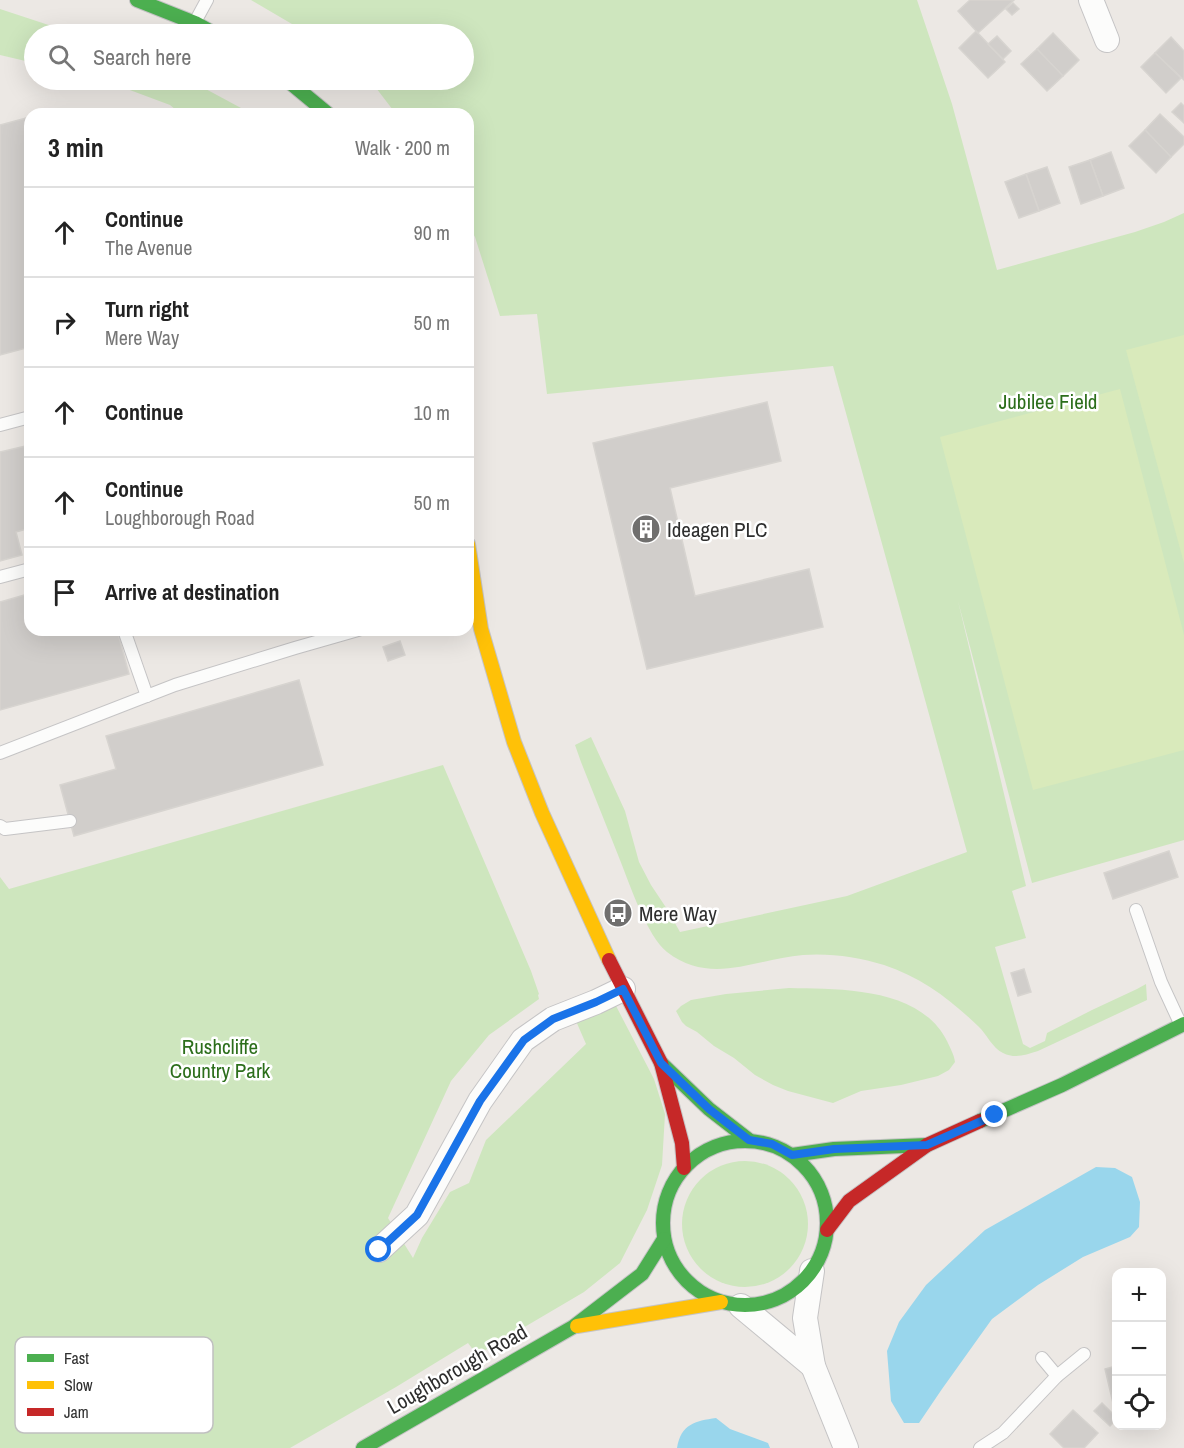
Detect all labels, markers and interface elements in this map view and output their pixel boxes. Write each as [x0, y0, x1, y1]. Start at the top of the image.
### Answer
search box [24, 24, 474, 90]
icon: search [45, 41, 78, 74]
text: Search here [93, 42, 191, 72]
text: 3 min [48, 130, 104, 165]
text: Walk · 200 m [355, 134, 450, 161]
text: Continue [105, 204, 183, 234]
icon: ahead [48, 216, 81, 249]
text: 90 m [414, 219, 450, 246]
text: The Avenue [105, 234, 192, 261]
text: Turn right [105, 294, 189, 324]
icon: right [48, 306, 81, 339]
text: 50 m [414, 309, 450, 336]
text: Mere Way [105, 324, 179, 351]
park label: Jubilee Field [999, 387, 1097, 416]
icon: ahead [48, 396, 81, 429]
text: Continue [105, 397, 183, 427]
text: 10 m [414, 399, 450, 426]
text: Continue [105, 474, 183, 504]
icon: ahead [48, 486, 81, 519]
text: 50 m [414, 489, 450, 516]
text: Loughborough Road [105, 504, 255, 531]
building icon: Ideagen PLC [630, 513, 662, 545]
place label: Ideagen PLC [667, 515, 768, 544]
icon: arrive [48, 576, 81, 609]
text: Arrive at destination [105, 577, 279, 607]
bus stop icon: Mere Way [602, 897, 634, 929]
place label: Mere Way [639, 899, 717, 928]
park label: Rushcliffe Country Park [170, 1032, 271, 1085]
route end [981, 1101, 1007, 1127]
route start [365, 1236, 391, 1262]
map controls [1112, 1268, 1166, 1430]
button: + [1112, 1268, 1166, 1322]
street label: Loughborough Road [382, 1317, 532, 1421]
button: − [1112, 1322, 1166, 1376]
legend [15, 1337, 213, 1433]
text: Fast [64, 1347, 89, 1369]
text: Slow [64, 1374, 93, 1396]
button: locate [1112, 1376, 1166, 1430]
text: Jam [64, 1401, 89, 1423]

